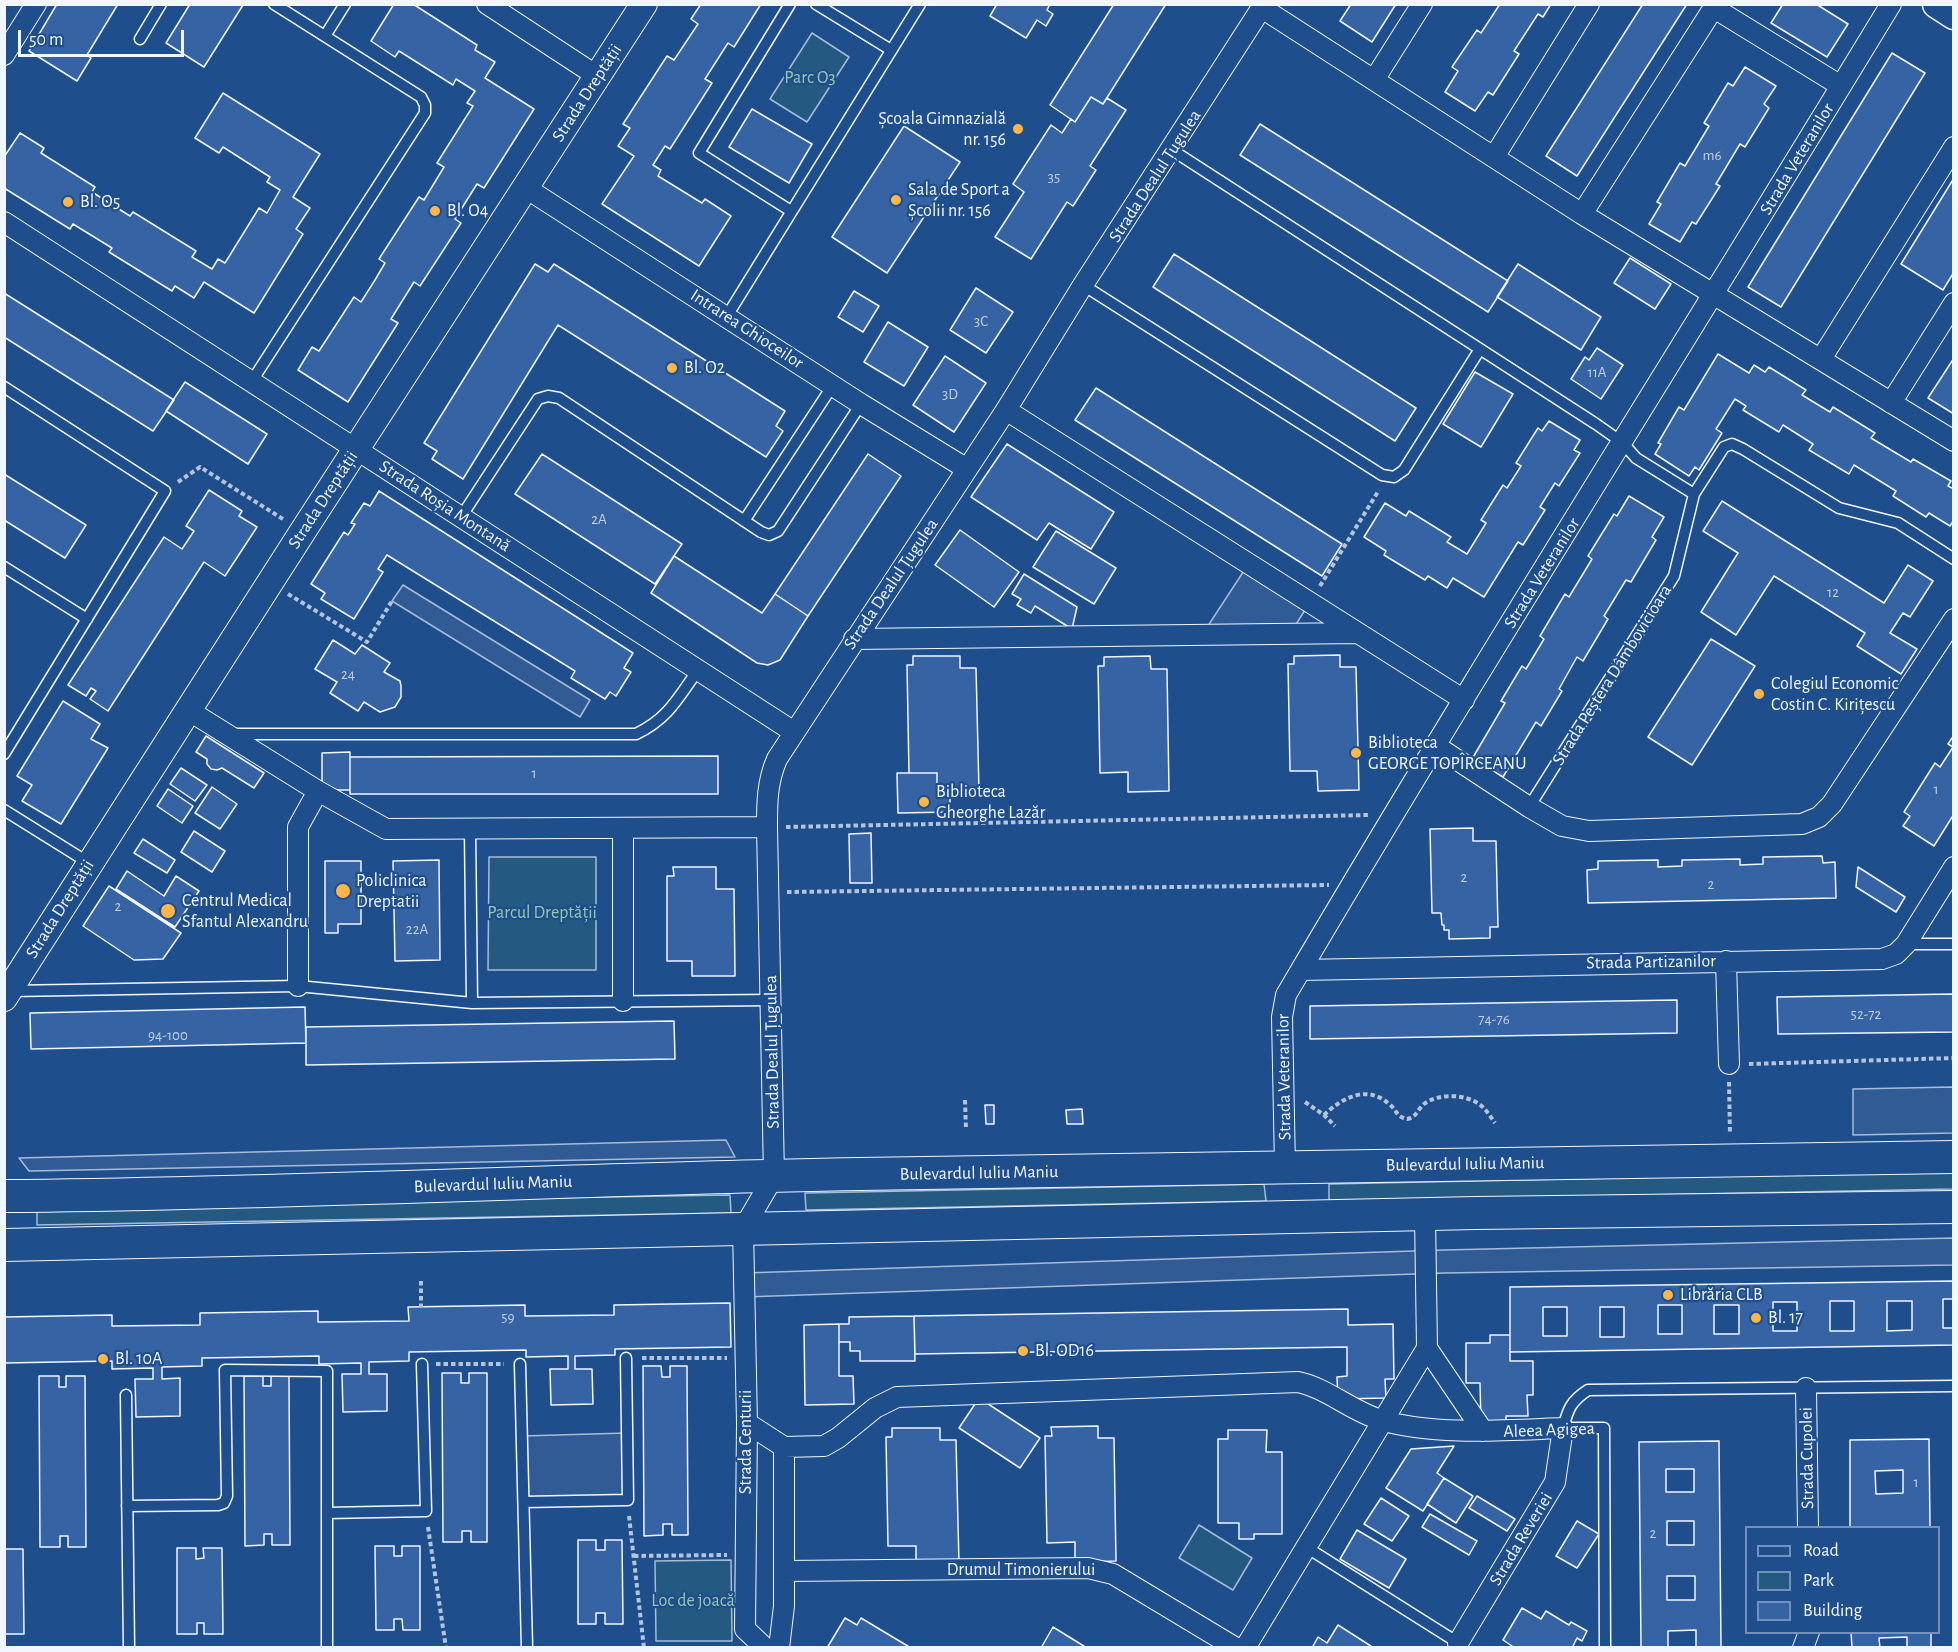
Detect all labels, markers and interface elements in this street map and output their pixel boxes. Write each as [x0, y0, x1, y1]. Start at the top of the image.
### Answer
scale bar [21, 18, 188, 56]
text: 50 m [29, 31, 63, 49]
street label: Strada Dreptății [547, 40, 627, 146]
park label: Parc O3 [784, 67, 836, 89]
street label: Strada Veteranilor [1755, 99, 1839, 219]
street label: Strada Dealul Țugulea [1104, 106, 1206, 246]
place label: Școala Gimnazială nr. 156 [878, 108, 1006, 150]
marker: Școala Gimnazială nr. 156 [1011, 122, 1025, 136]
house number: m6 [1702, 146, 1722, 164]
house number: 35 [1048, 168, 1060, 186]
place label: Sala de Sport a Școlii nr. 156 [908, 179, 1010, 222]
place label: Bl. O5 [80, 191, 120, 213]
marker: Sala de Sport a Școlii nr. 156 [889, 193, 903, 207]
marker: Bl. O5 [61, 195, 75, 209]
place label: Bl. O4 [447, 200, 488, 222]
marker: Bl. O4 [428, 204, 442, 218]
street label: Intrarea Ghioceilor [686, 284, 808, 374]
house number: 3C [974, 312, 988, 330]
place label: Bl. O2 [684, 357, 725, 379]
marker: Bl. O2 [665, 361, 679, 375]
house number: 11A [1588, 363, 1606, 381]
house number: 3D [942, 385, 958, 403]
street label: Strada Dreptății [283, 447, 363, 553]
street label: Strada Roșia Montană [375, 455, 515, 557]
house number: 2A [591, 510, 607, 528]
street label: Strada Dealul Țugulea [839, 514, 943, 654]
street label: Strada Veteranilor [1499, 514, 1585, 632]
street label: Strada Peștera Dâmbovicioara [1547, 581, 1677, 769]
house number: 12 [1827, 583, 1839, 601]
house number: 24 [341, 665, 355, 683]
place label: Colegiul Economic Costin C. Kirițescu [1771, 673, 1899, 716]
marker: Colegiul Economic Costin C. Kirițescu [1752, 687, 1766, 701]
place label: Biblioteca GEORGE TOPÎRCEANU [1368, 732, 1526, 774]
marker: Biblioteca GEORGE TOPÎRCEANU [1349, 746, 1363, 760]
house number: 1 [531, 764, 537, 782]
house number: 1 [1933, 780, 1939, 798]
place label: Biblioteca Gheorghe Lazăr [936, 781, 1045, 824]
marker: Biblioteca Gheorghe Lazăr [917, 795, 931, 809]
street label: Strada Dreptății [21, 856, 99, 962]
house number: 2 [1461, 868, 1467, 886]
place label: Policlinica Dreptatii [356, 870, 427, 912]
house number: 2 [1708, 875, 1714, 893]
marker: Policlinica Dreptatii [334, 882, 352, 900]
place label: Centrul Medical Sfantul Alexandru [182, 890, 308, 932]
house number: 2 [115, 897, 121, 915]
marker: Centrul Medical Sfantul Alexandru [159, 902, 177, 920]
park label: Parcul Dreptății [487, 902, 597, 924]
house number: 22A [406, 920, 428, 938]
street label: Strada Partizanilor [1586, 950, 1716, 974]
street label: Strada Dealul Țugulea [760, 975, 784, 1129]
house number: 52-72 [1851, 1005, 1881, 1023]
house number: 74-76 [1478, 1010, 1510, 1028]
street label: Strada Veteranilor [1272, 1014, 1296, 1140]
house number: 94-100 [148, 1026, 188, 1044]
street label: Bulevardul Iuliu Maniu [1386, 1152, 1544, 1176]
street label: Bulevardul Iuliu Maniu [900, 1161, 1058, 1185]
street label: Bulevardul Iuliu Maniu [413, 1170, 573, 1198]
place label: Librăria CLB [1680, 1284, 1763, 1306]
marker: Librăria CLB [1661, 1288, 1675, 1302]
place label: Bl. 17 [1768, 1307, 1803, 1329]
house number: 59 [501, 1308, 515, 1326]
marker: Bl. 17 [1749, 1311, 1763, 1325]
place label: Bl. OD16 [1035, 1340, 1094, 1362]
marker: Bl. OD16 [1016, 1344, 1030, 1358]
place label: Bl. 10A [115, 1348, 162, 1370]
marker: Bl. 10A [96, 1352, 110, 1366]
street label: Strada Centurii [735, 1390, 757, 1494]
street label: Strada Cupolei [1795, 1407, 1819, 1509]
street label: Aleea Agigea [1503, 1418, 1595, 1442]
house number: 1 [1913, 1473, 1919, 1491]
street label: Strada Reveriei [1485, 1488, 1557, 1590]
house number: 2 [1650, 1524, 1656, 1542]
legend [1745, 1526, 1940, 1634]
text: Road [1803, 1542, 1839, 1560]
street label: Drumul Timonierului [947, 1559, 1095, 1581]
text: Park [1803, 1572, 1834, 1590]
park label: Loc de joacă [651, 1590, 735, 1612]
text: Building [1803, 1602, 1862, 1620]

